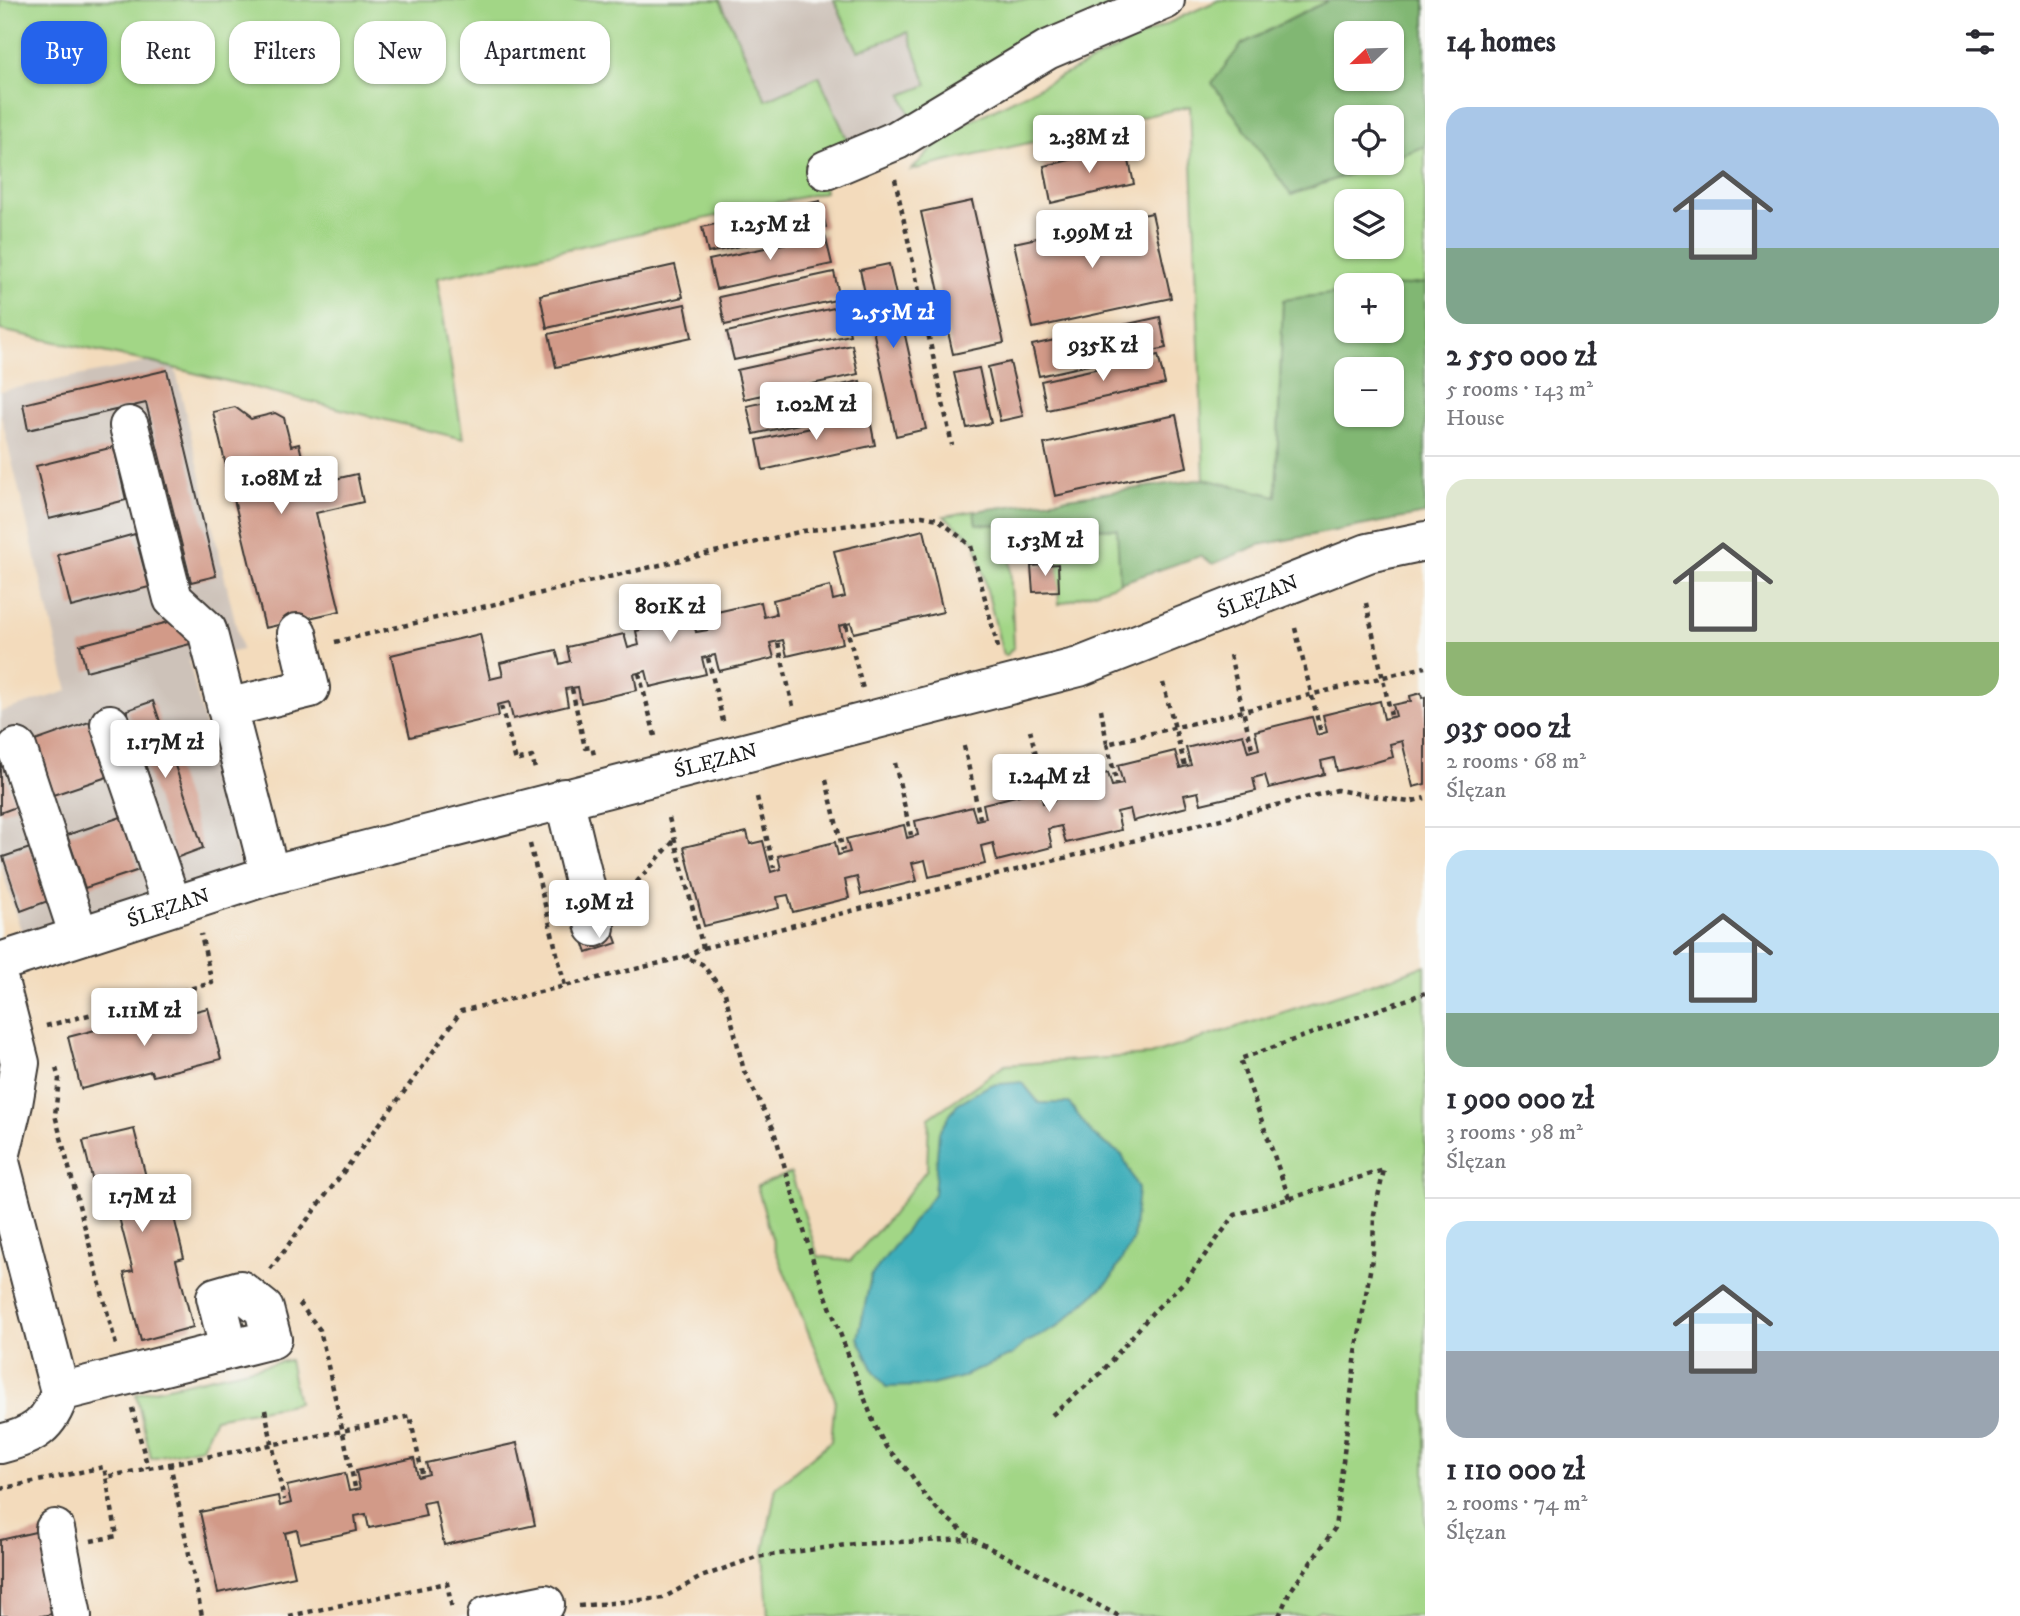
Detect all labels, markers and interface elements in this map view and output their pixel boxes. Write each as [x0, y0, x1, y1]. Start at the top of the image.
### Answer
chip: Buy [21, 21, 107, 84]
chip: Rent [121, 21, 215, 84]
chip: Filters [229, 21, 340, 84]
chip: New [354, 21, 446, 84]
chip: Apartment [460, 21, 610, 84]
north arrow [1334, 21, 1404, 91]
map controls [1334, 21, 1404, 427]
icon: filters [1961, 23, 1999, 61]
text: 14 homes [1446, 24, 1556, 61]
button: locate [1334, 105, 1404, 175]
pin: 2.38M zł [1017, 116, 1161, 175]
text: 2.38M zł [1049, 123, 1129, 152]
icon: home [1660, 152, 1786, 278]
button: layers [1334, 189, 1404, 259]
pin: 1.25M zł [698, 202, 842, 262]
text: 1.25M zł [730, 210, 810, 239]
pin: 1.99M zł [1020, 210, 1164, 270]
text: 1.99M zł [1052, 218, 1132, 247]
button: + [1334, 273, 1404, 343]
pin: 2.55M zł [821, 290, 965, 350]
text: 2.55M zł [852, 298, 934, 327]
pin: 935K zł [1038, 324, 1168, 383]
text: 935K zł [1068, 331, 1138, 360]
text: 2 550 000 zł [1446, 338, 1596, 375]
button: − [1334, 357, 1404, 427]
text: 5 rooms · 143 m² [1446, 375, 1593, 404]
pin: 1.02M zł [744, 382, 888, 442]
text: 1.02M zł [776, 390, 856, 419]
text: House [1446, 404, 1504, 433]
pin: 1.08M zł [209, 456, 353, 516]
text: 1.08M zł [241, 464, 321, 493]
pin: 1.53M zł [973, 518, 1117, 578]
icon: home [1660, 524, 1786, 650]
text: 1.53M zł [1007, 526, 1083, 555]
street label: ŚLĘZAN [1213, 570, 1302, 625]
pin: 801K zł [605, 584, 735, 644]
text: 801K zł [635, 592, 705, 621]
text: 935 000 zł [1446, 710, 1570, 747]
pin: 1.17M zł [93, 720, 237, 780]
text: 1.17M zł [126, 728, 204, 757]
street label: ŚLĘZAN [671, 738, 761, 785]
text: 2 rooms · 68 m² [1446, 747, 1586, 776]
pin: 1.24M zł [977, 754, 1121, 814]
text: 1.24M zł [1008, 762, 1090, 791]
text: Ślęzan [1446, 776, 1506, 805]
pin: 1.9M zł [534, 880, 664, 940]
street label: ŚLĘZAN [124, 883, 213, 934]
text: 1.9M zł [565, 888, 633, 917]
icon: home [1660, 895, 1786, 1021]
pin: 1.11M zł [72, 988, 216, 1048]
text: 1.11M zł [107, 996, 181, 1025]
text: 1 900 000 zł [1446, 1081, 1594, 1118]
text: 3 rooms · 98 m² [1446, 1118, 1583, 1147]
text: Ślęzan [1446, 1147, 1506, 1176]
pin: 1.7M zł [77, 1174, 207, 1234]
text: 1.7M zł [108, 1182, 176, 1211]
icon: home [1660, 1266, 1786, 1392]
text: 1 110 000 zł [1446, 1452, 1585, 1489]
text: 2 rooms · 74 m² [1446, 1489, 1587, 1518]
text: Ślęzan [1446, 1518, 1506, 1547]

